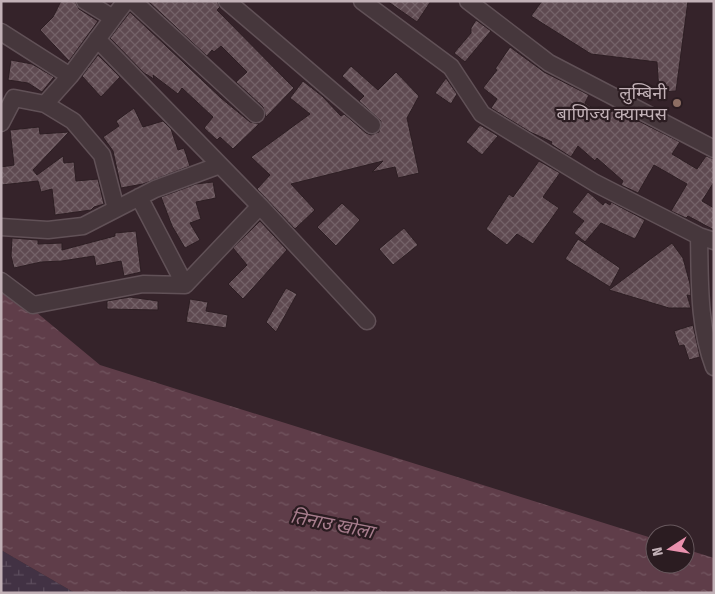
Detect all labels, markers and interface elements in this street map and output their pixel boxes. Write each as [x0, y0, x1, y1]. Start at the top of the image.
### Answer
place label: लुम्बिनी बाणिज्य क्याम्पस [557, 82, 668, 125]
marker: लुम्बिनी बाणिज्य क्याम्पस [671, 97, 683, 109]
water label: तिनाउ खोला [288, 505, 380, 544]
north arrow [645, 524, 695, 574]
text: N [649, 546, 667, 557]

